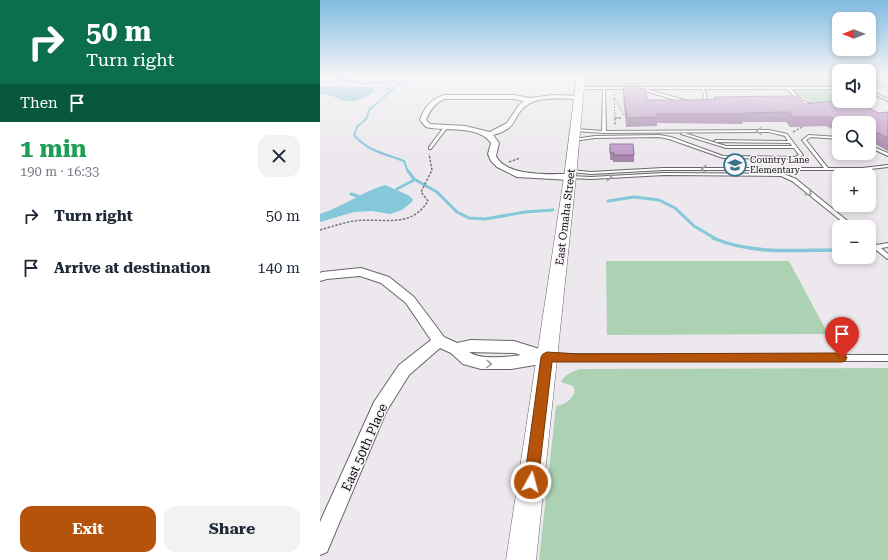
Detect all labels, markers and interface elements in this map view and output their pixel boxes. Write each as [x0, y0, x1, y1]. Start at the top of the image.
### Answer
north arrow [832, 12, 876, 56]
map controls [832, 12, 876, 264]
text: 50 m [86, 15, 151, 48]
icon: right [20, 16, 72, 68]
text: Turn right [86, 49, 174, 70]
button: sound [832, 64, 876, 108]
icon: arrive [66, 92, 88, 114]
text: Then [20, 94, 58, 112]
button: search [832, 116, 876, 160]
one-way arrow [756, 127, 762, 135]
text: 1 min [20, 135, 87, 163]
button: close [258, 135, 300, 177]
school or university icon: Country Lane Elementary [722, 152, 748, 178]
place label: Country Lane Elementary [750, 155, 810, 175]
text: 190 m · 16:33 [20, 164, 99, 179]
one-way arrow [701, 165, 707, 173]
street label: East Omaha Street [553, 168, 578, 266]
button: + [832, 168, 876, 212]
one-way arrow [606, 173, 612, 182]
one-way arrow [804, 188, 812, 195]
icon: right [20, 205, 42, 227]
text: Turn right [54, 207, 133, 225]
text: 50 m [266, 207, 300, 225]
button: − [832, 220, 876, 264]
icon: arrive [20, 257, 42, 279]
text: Arrive at destination [54, 259, 210, 277]
text: 140 m [257, 259, 300, 277]
pin [825, 317, 859, 358]
icon: arrive [831, 323, 853, 345]
one-way arrow [486, 359, 493, 368]
street label: East 50th Place [338, 401, 391, 493]
position arrow [510, 461, 552, 503]
button: Exit [20, 506, 156, 552]
button: Share [164, 506, 300, 552]

